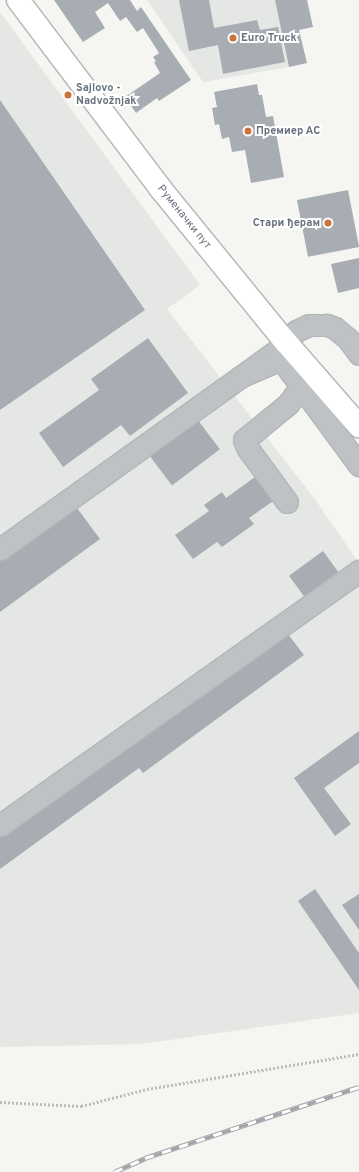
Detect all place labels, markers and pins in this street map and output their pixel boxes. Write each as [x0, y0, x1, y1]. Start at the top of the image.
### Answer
place label: Euro Truck [241, 31, 297, 45]
marker: Euro Truck [228, 33, 238, 43]
place label: Sajlovo - Nadvožnjak [76, 82, 136, 108]
marker: Sajlovo - Nadvožnjak [63, 90, 73, 100]
place label: Премиер АС [256, 124, 321, 138]
marker: Премиер АС [243, 126, 253, 136]
place label: Стари ђерам [253, 216, 320, 230]
marker: Стари ђерам [323, 218, 333, 228]

